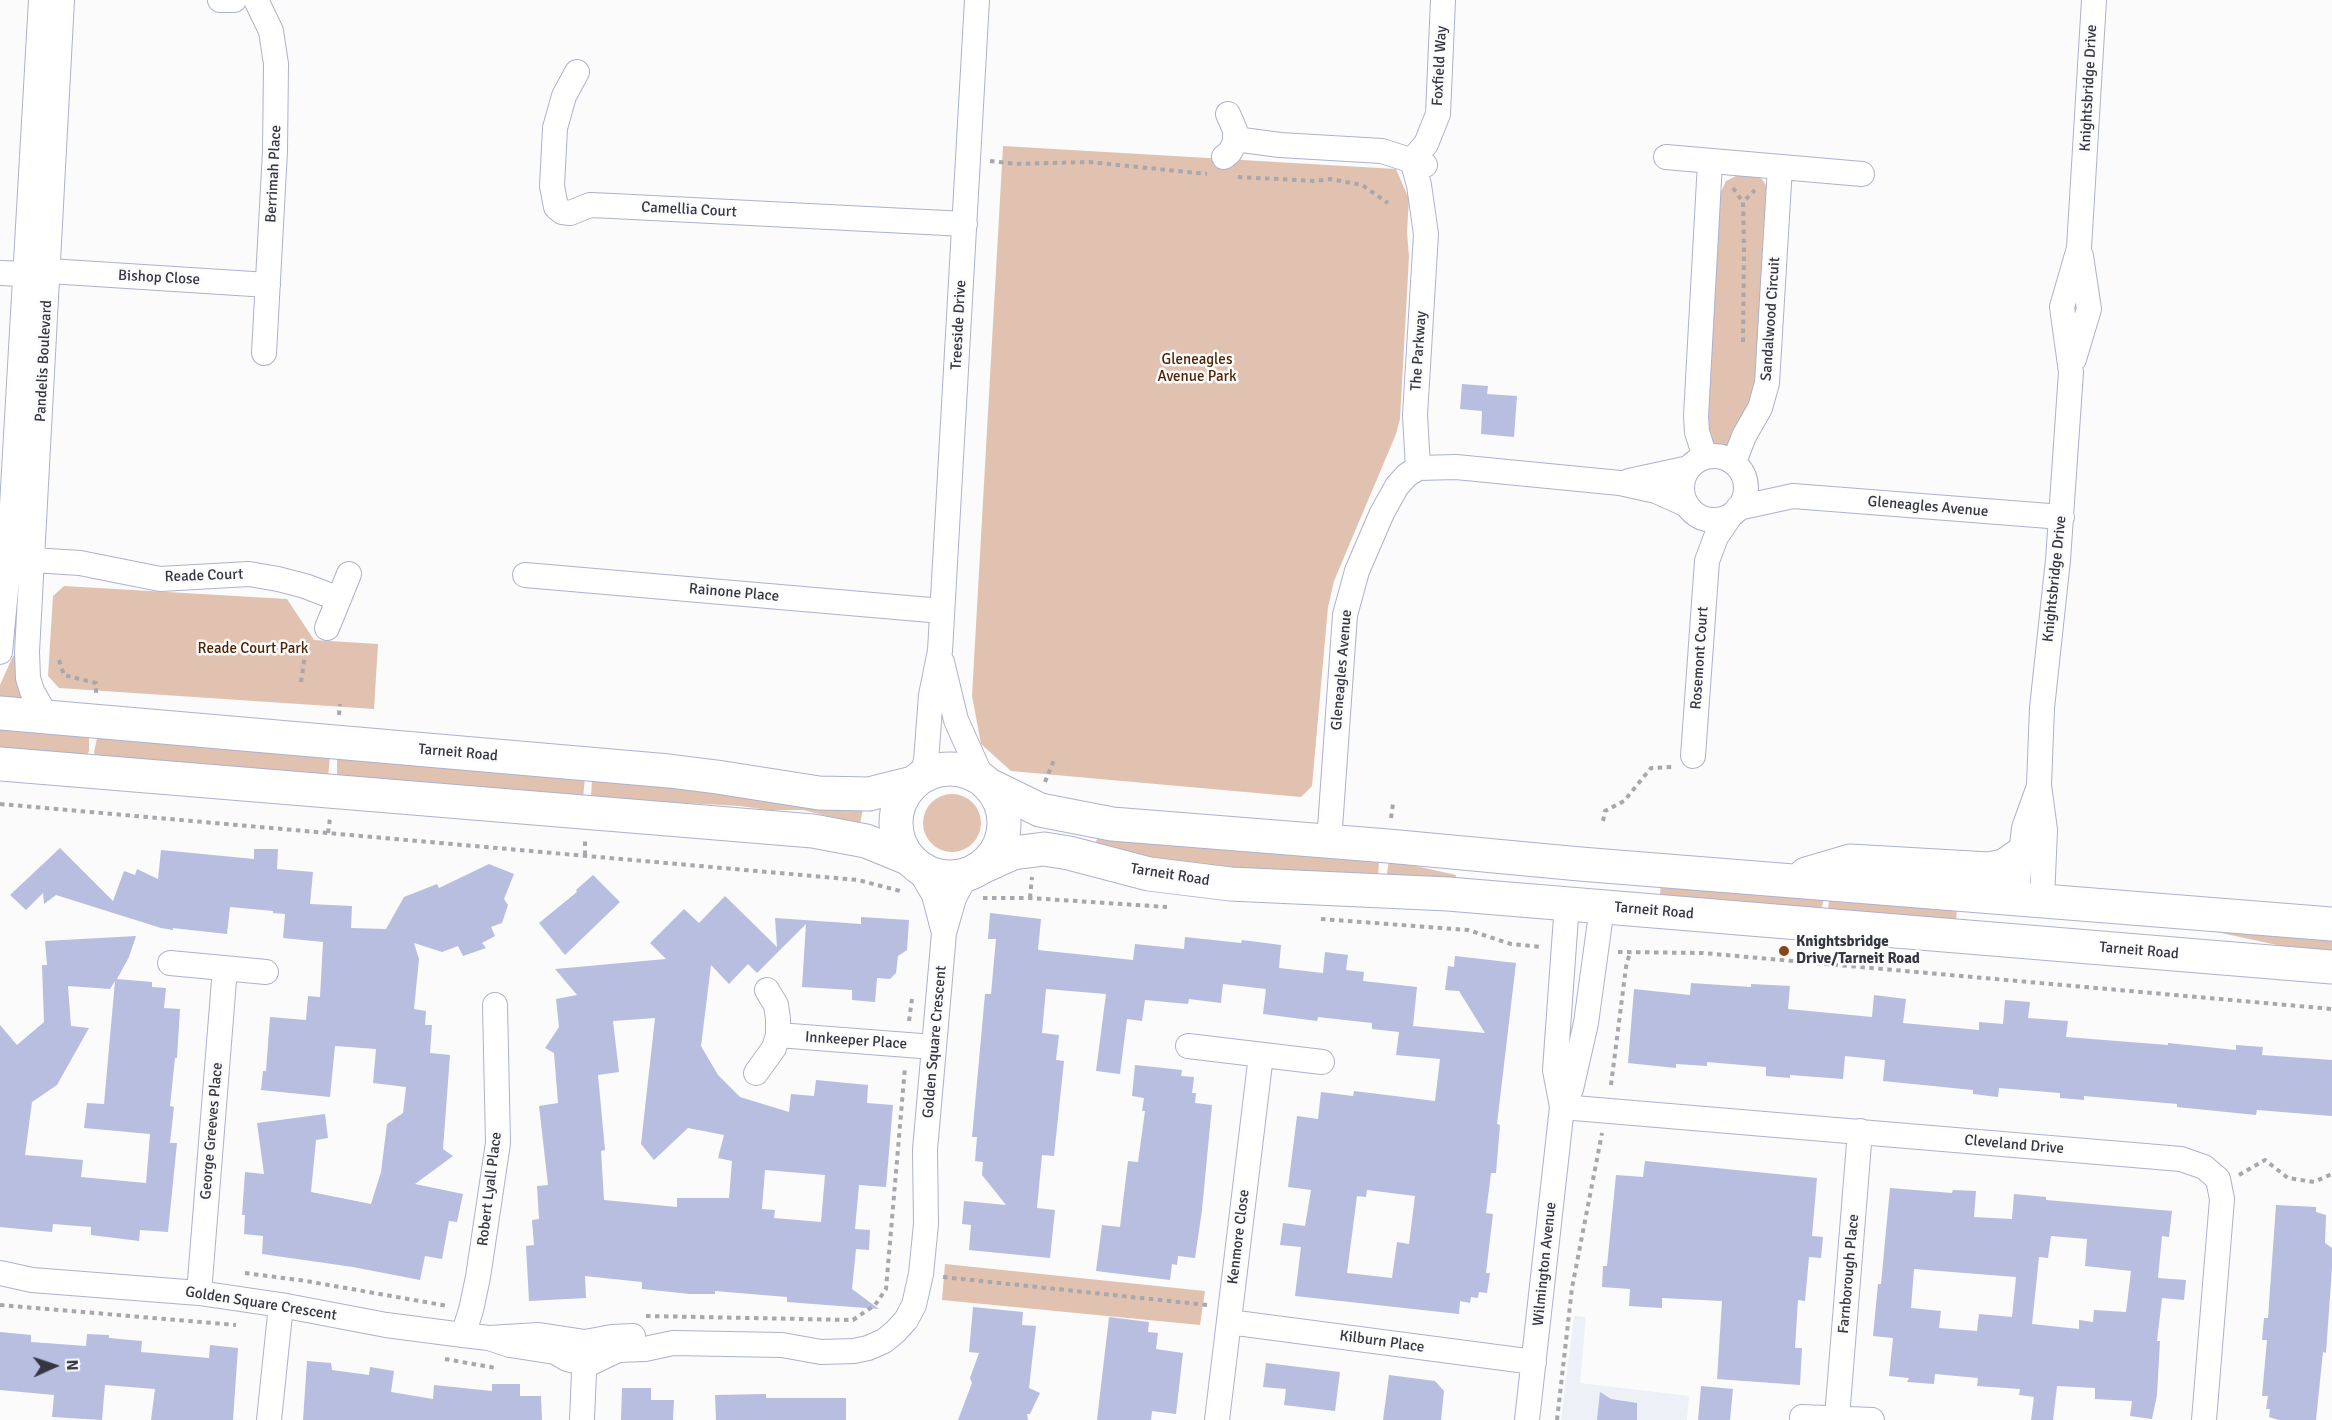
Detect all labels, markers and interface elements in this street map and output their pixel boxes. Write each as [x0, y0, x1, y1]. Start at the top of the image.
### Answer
street label: Knightsbridge Drive [2077, 24, 2101, 152]
street label: Foxfield Way [1429, 25, 1451, 107]
street label: Berrimah Place [262, 125, 286, 223]
street label: Camellia Court [641, 199, 737, 221]
street label: Sandalwood Circuit [1758, 256, 1784, 382]
street label: Bishop Close [118, 267, 200, 289]
street label: Treeside Drive [948, 280, 970, 370]
street label: Pandelis Boulevard [32, 300, 56, 422]
street label: The Parkway [1407, 310, 1431, 392]
park label: Gleneagles Avenue Park [1157, 351, 1237, 386]
street label: Gleneagles Avenue [1867, 493, 1989, 521]
street label: Knightsbridge Drive [2039, 515, 2071, 643]
street label: Reade Court [164, 566, 244, 586]
street label: Rainone Place [688, 580, 780, 606]
street label: Rosemont Court [1687, 606, 1713, 710]
street label: Gleneagles Avenue [1328, 609, 1356, 731]
park label: Reade Court Park [198, 640, 308, 658]
street label: Tarneit Road [417, 741, 499, 765]
street label: Tarneit Road [1129, 860, 1211, 890]
street label: Tarneit Road [1613, 899, 1695, 923]
place label: Knightsbridge Drive/Tarneit Road [1796, 933, 1920, 968]
street label: Tarneit Road [2098, 939, 2180, 963]
marker: Knightsbridge Drive/Tarneit Road [1777, 944, 1791, 958]
street label: Golden Square Crescent [919, 965, 951, 1119]
street label: Innkeeper Place [804, 1028, 908, 1054]
street label: George Greeves Place [197, 1062, 227, 1200]
street label: Robert Lyall Place [474, 1131, 506, 1247]
street label: Cleveland Drive [1964, 1132, 2064, 1158]
street label: Kenmore Close [1224, 1189, 1254, 1285]
street label: Wilmington Avenue [1530, 1201, 1560, 1327]
street label: Farnborough Place [1835, 1213, 1863, 1335]
street label: Golden Square Crescent [184, 1283, 338, 1325]
street label: Kilburn Place [1338, 1327, 1426, 1357]
north arrow [24, 1336, 84, 1396]
text: N [62, 1359, 82, 1371]

